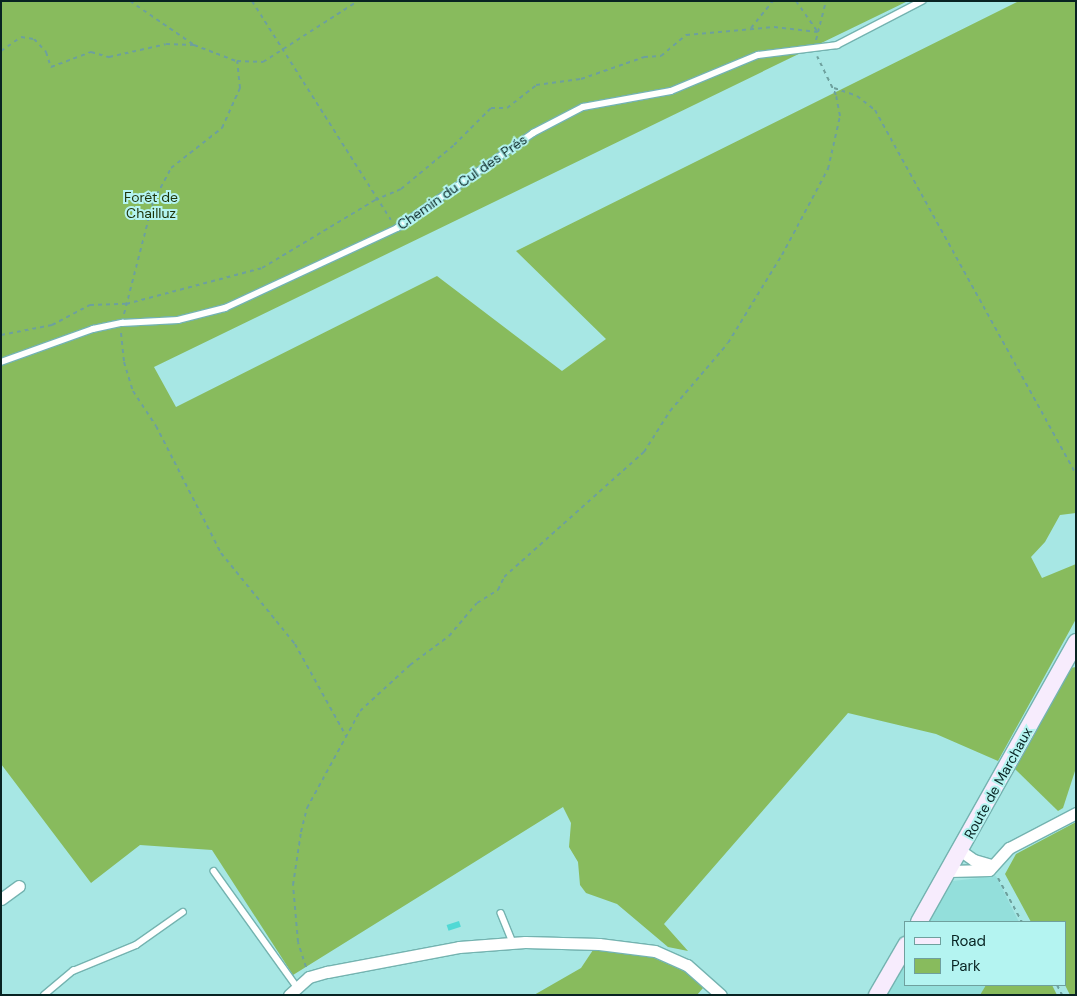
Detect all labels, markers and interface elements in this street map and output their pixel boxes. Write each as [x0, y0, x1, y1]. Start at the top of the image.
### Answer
street label: Chemin du Cul des Prés [394, 131, 530, 233]
park label: Forêt de Chailluz [124, 189, 178, 222]
street label: Route de Marchaux [960, 724, 1036, 842]
legend [904, 921, 1067, 986]
text: Road [951, 931, 986, 951]
text: Park [951, 956, 981, 976]

